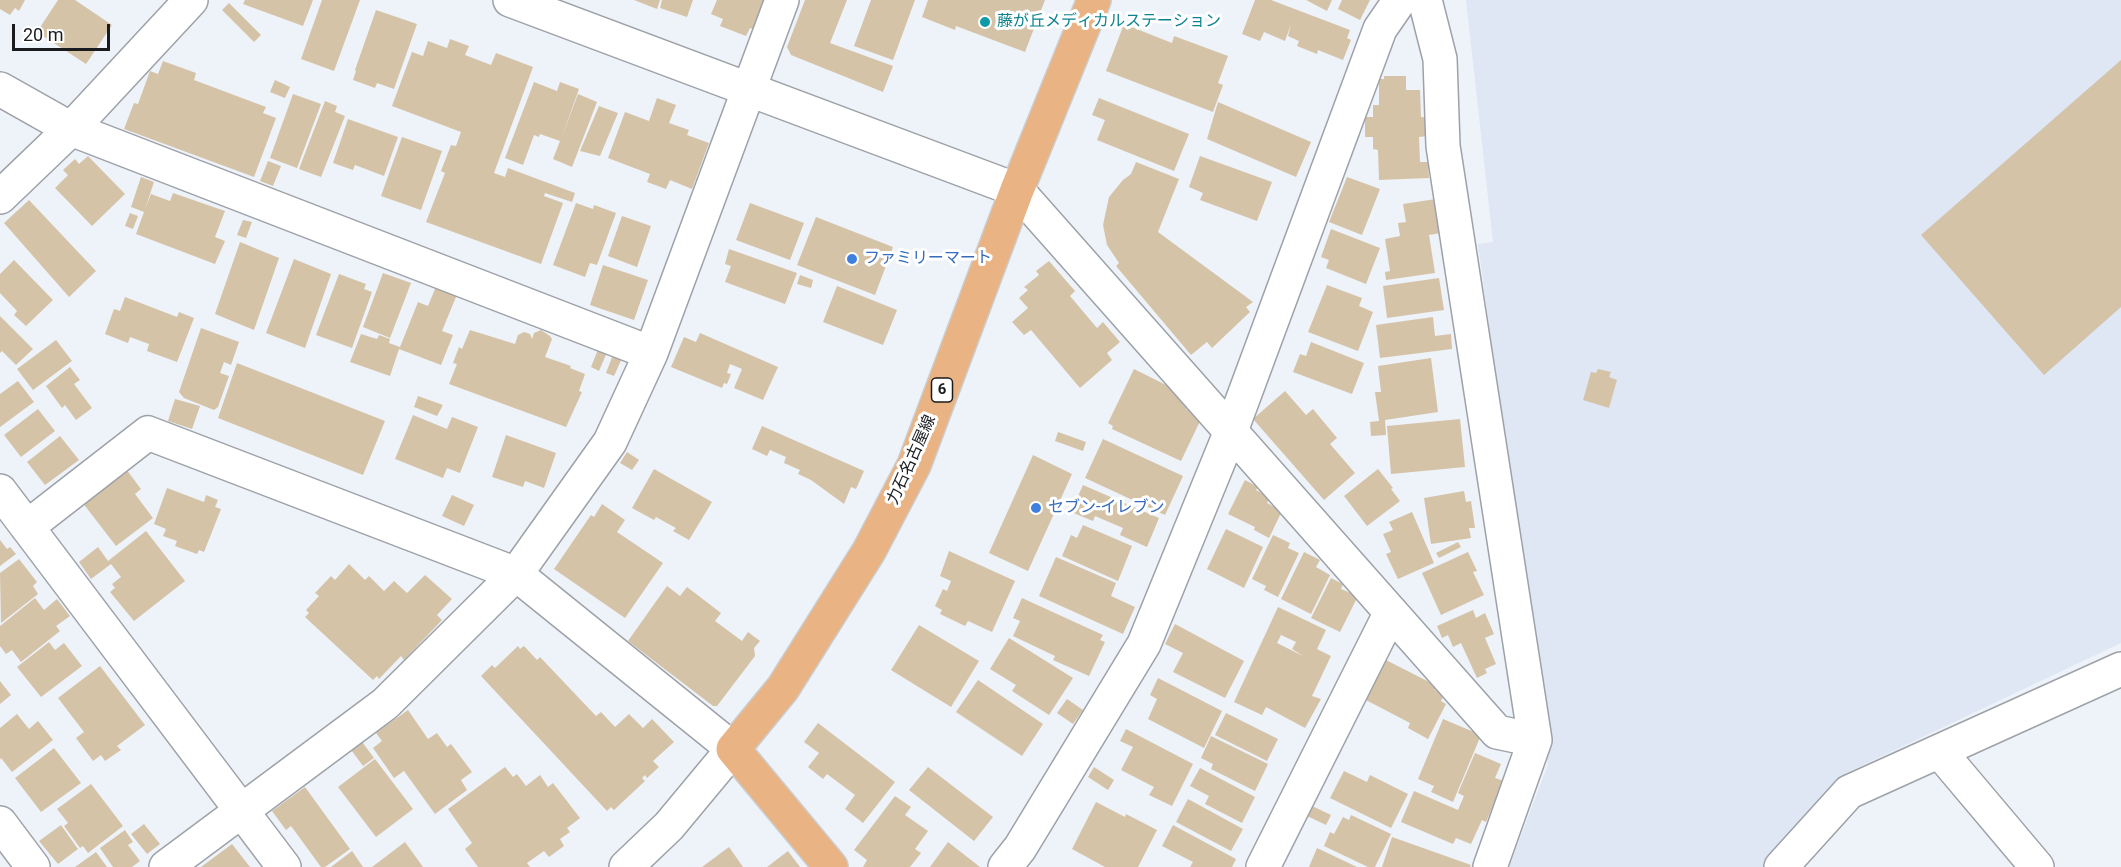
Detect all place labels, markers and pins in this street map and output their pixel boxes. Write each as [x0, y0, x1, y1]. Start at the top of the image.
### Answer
place label: 藤が丘メディカルステーション [997, 12, 1221, 32]
marker: 藤が丘メディカルステーション [978, 15, 992, 29]
place label: ファミリーマート [864, 249, 992, 269]
marker: ファミリーマート [845, 252, 859, 266]
place label: セブン-イレブン [1048, 498, 1164, 518]
marker: セブン-イレブン [1029, 501, 1043, 515]

